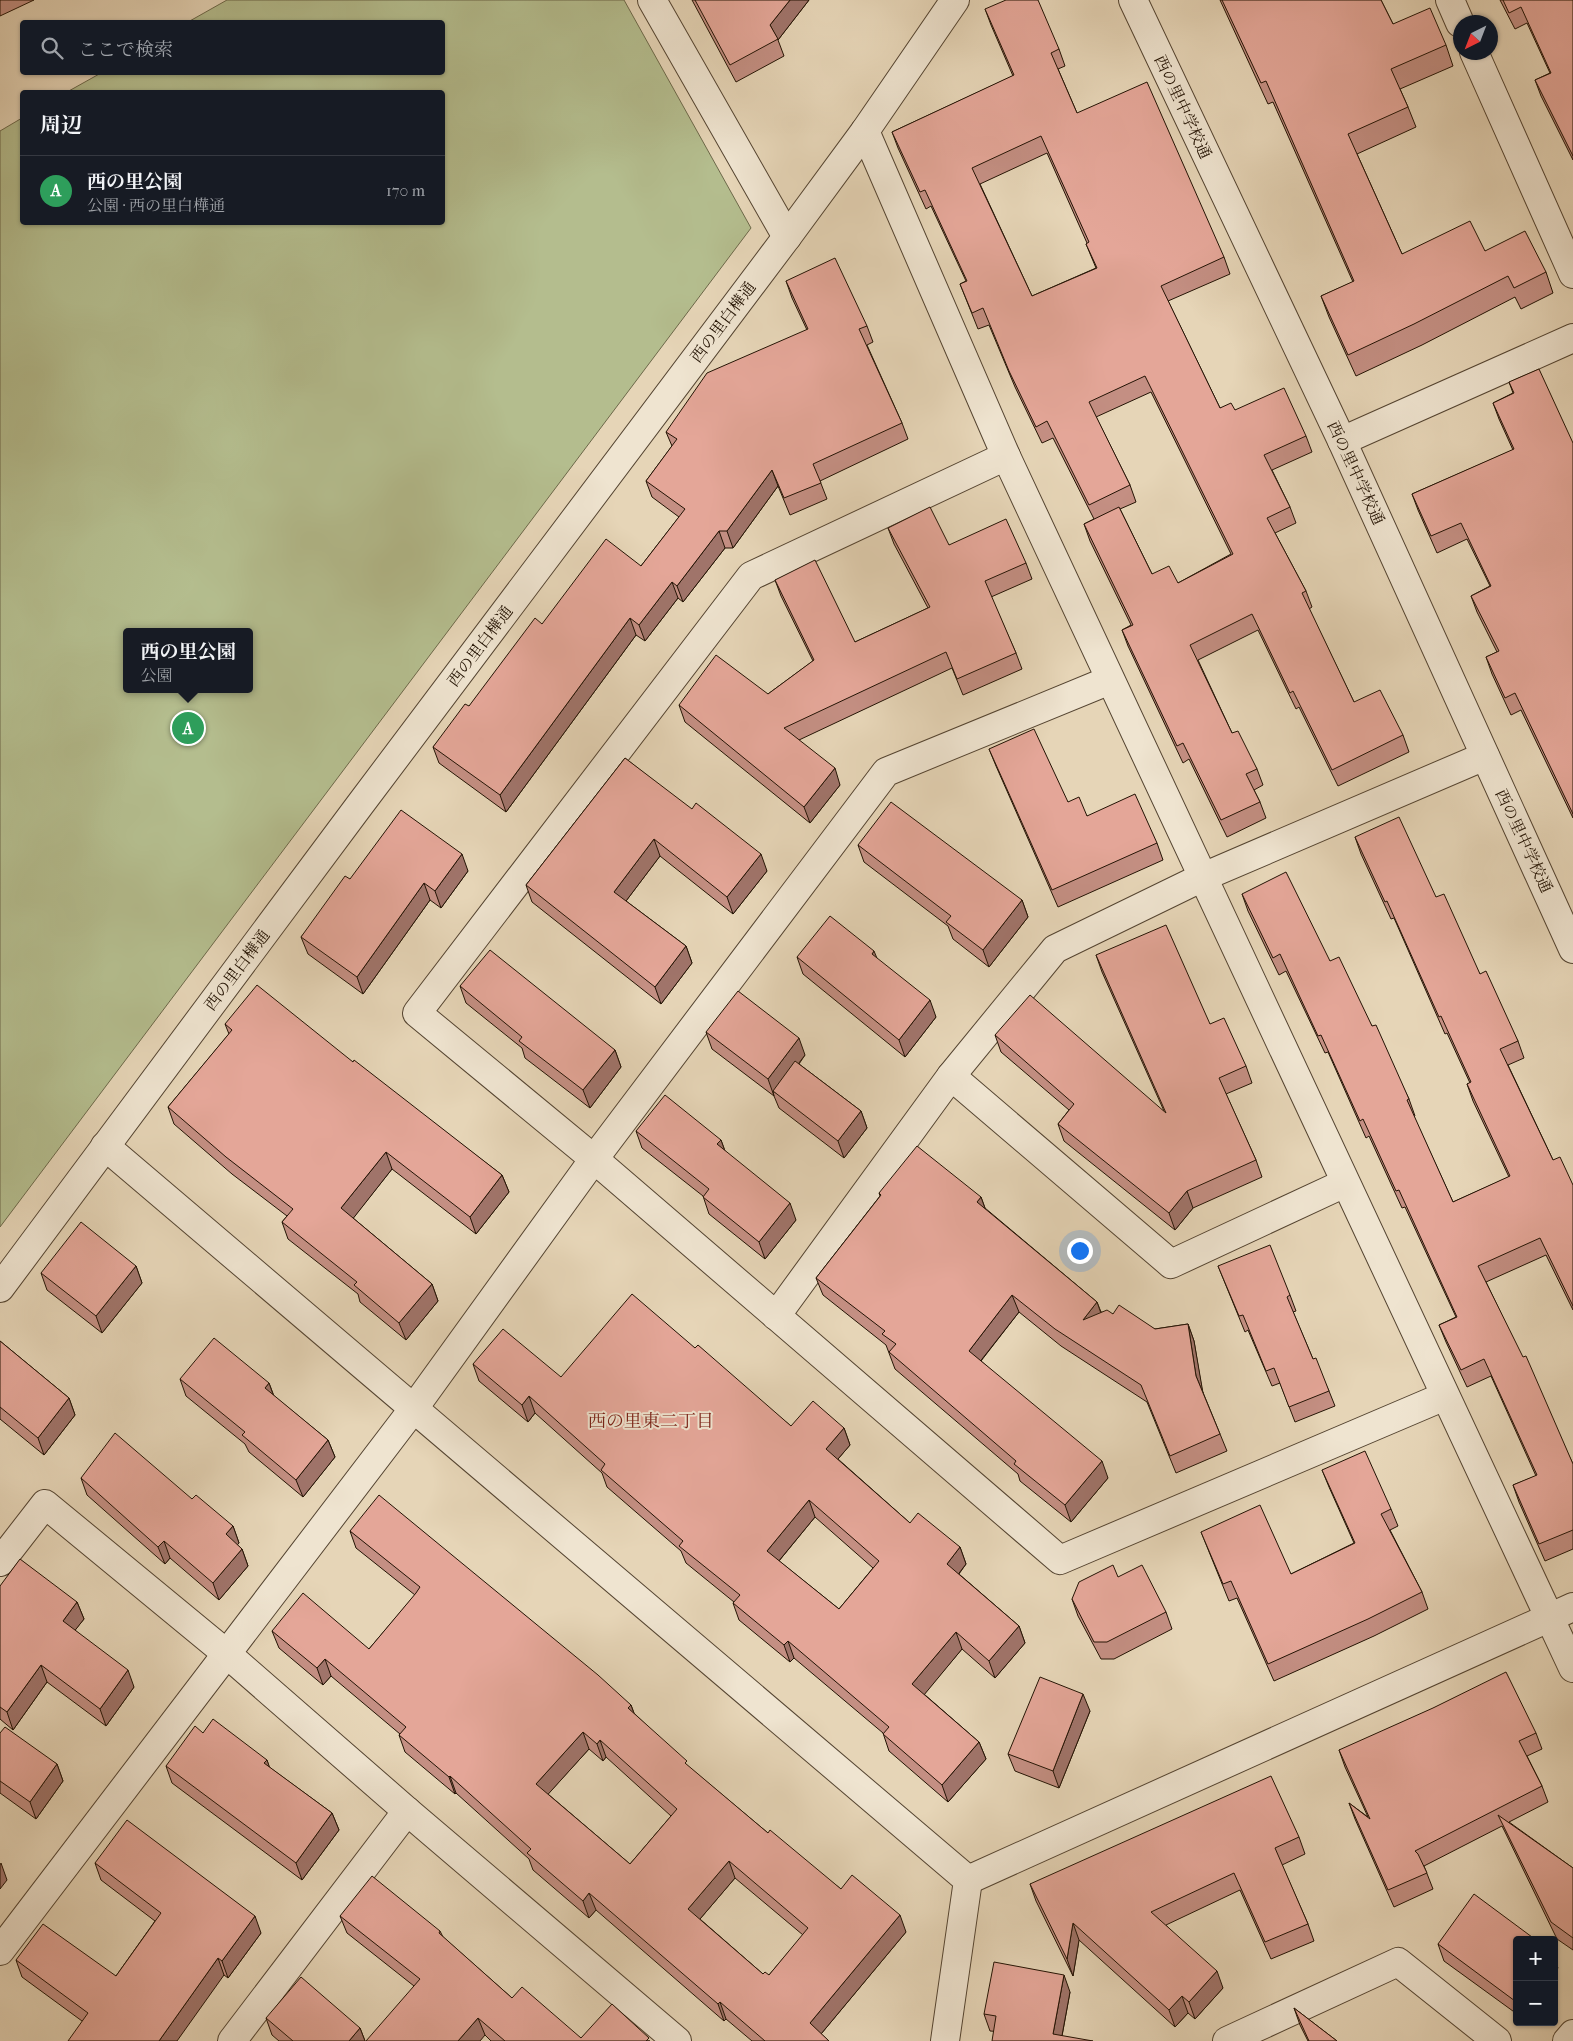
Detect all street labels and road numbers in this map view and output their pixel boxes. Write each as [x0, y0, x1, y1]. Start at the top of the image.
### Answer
street label: 西の里中学校通 [1151, 52, 1215, 162]
street label: 西の里白樺通 [687, 278, 759, 366]
street label: 西の里中学校通 [1324, 418, 1388, 528]
street label: 西の里白樺通 [444, 602, 516, 690]
street label: 西の里中学校通 [1492, 786, 1556, 896]
street label: 西の里白樺通 [201, 926, 273, 1014]

